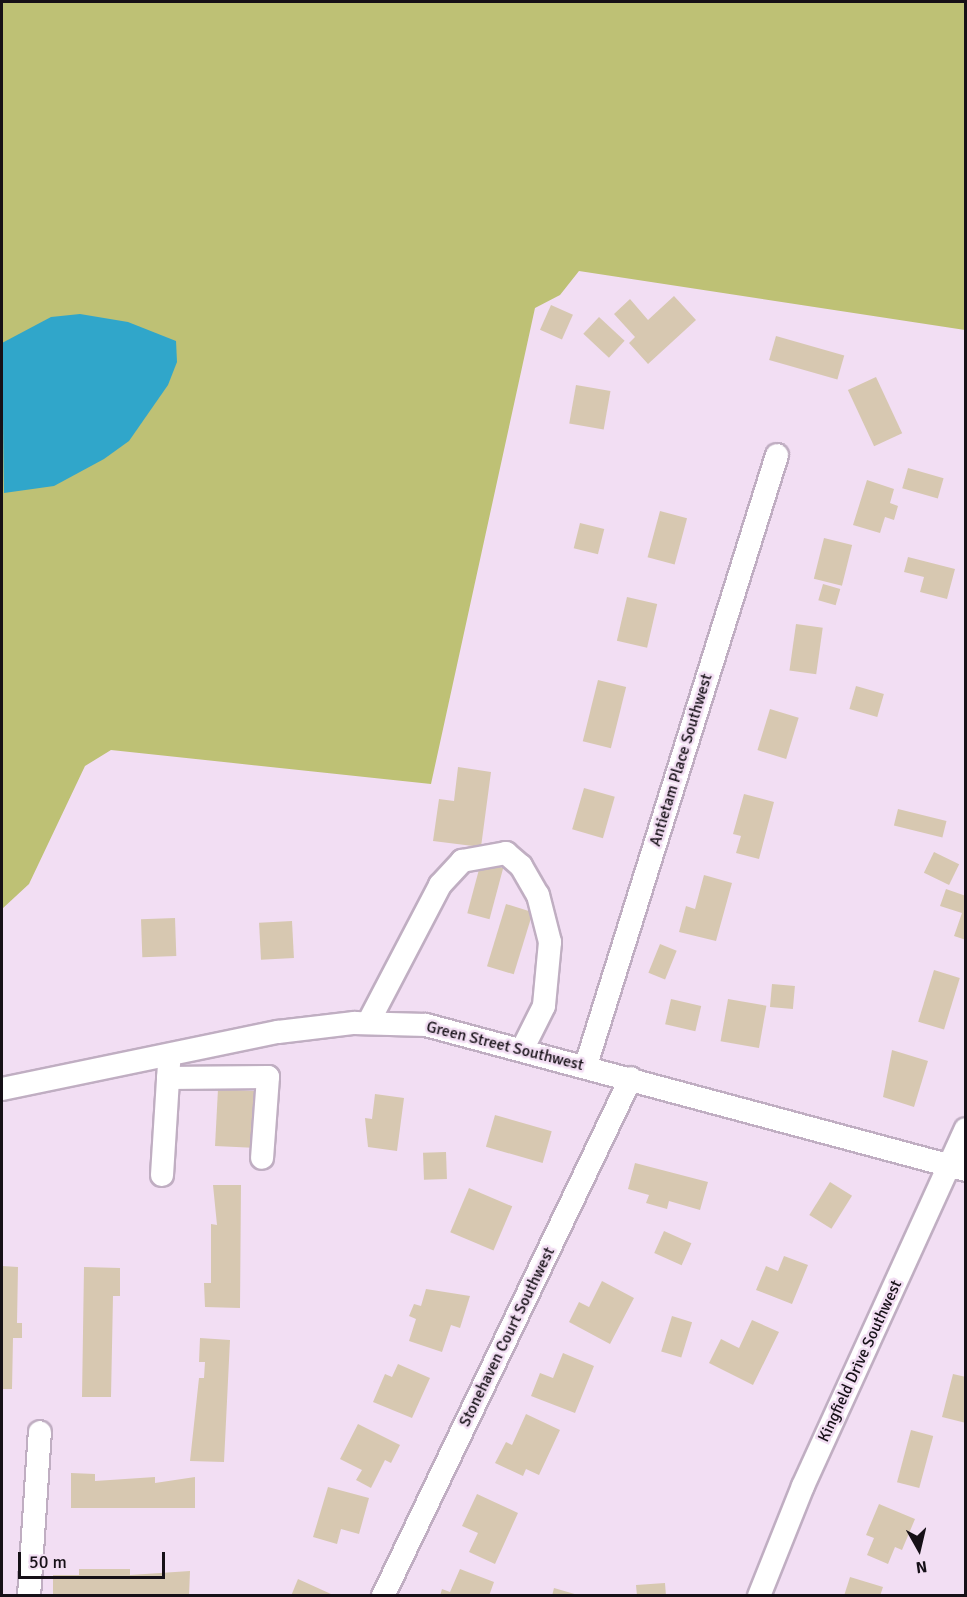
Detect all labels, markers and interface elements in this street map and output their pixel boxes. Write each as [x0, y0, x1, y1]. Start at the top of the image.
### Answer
street label: Antietam Place Southwest [646, 671, 716, 849]
street label: Green Street Southwest [424, 1017, 586, 1075]
street label: Stonehaven Court Southwest [455, 1244, 559, 1430]
street label: Kingfield Drive Southwest [814, 1277, 906, 1445]
north arrow [889, 1519, 949, 1579]
scale bar [21, 1540, 168, 1578]
text: 50 m [29, 1551, 67, 1573]
text: N [915, 1556, 928, 1578]

